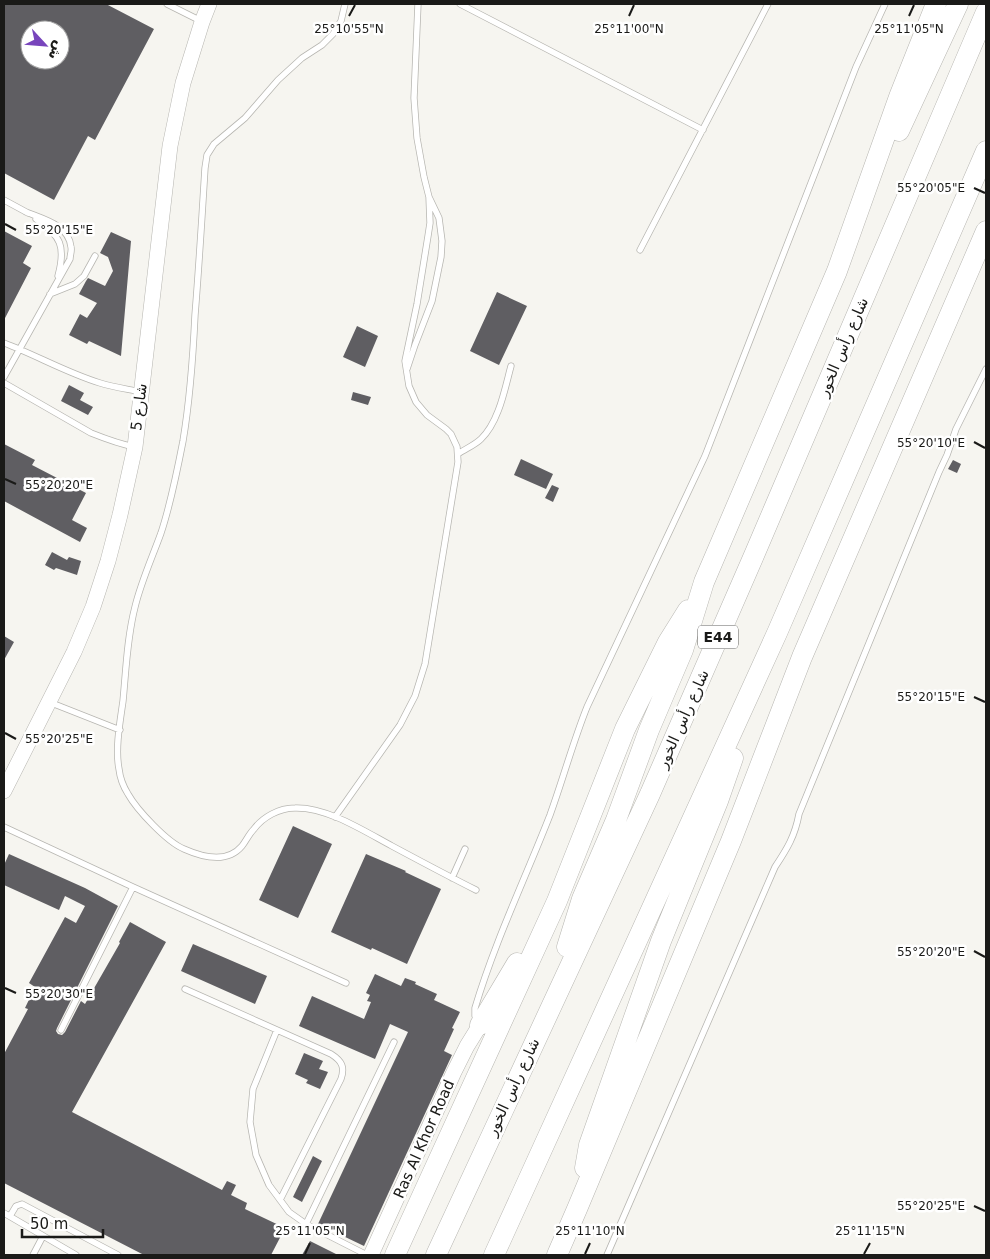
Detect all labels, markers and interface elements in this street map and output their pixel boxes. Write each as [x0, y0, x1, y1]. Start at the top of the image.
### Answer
north arrow [20, 20, 70, 70]
text: 25°10'55"N [314, 22, 384, 36]
text: 25°11'00"N [594, 22, 664, 36]
text: 25°11'05"N [874, 22, 944, 36]
text: ش [45, 39, 68, 63]
text: 55°20'05"E [897, 181, 965, 195]
text: 55°20'15"E [25, 223, 93, 237]
street label: شارع رأس الخور [813, 294, 872, 400]
street label: شارع 5 [127, 382, 151, 432]
text: 55°20'10"E [897, 436, 965, 450]
text: 55°20'20"E [25, 478, 93, 492]
road number: E44 [698, 626, 738, 649]
street label: شارع رأس الخور [652, 667, 713, 772]
text: 55°20'15"E [897, 690, 965, 704]
text: 55°20'25"E [25, 732, 93, 746]
text: 55°20'20"E [897, 945, 965, 959]
text: 55°20'30"E [25, 987, 93, 1001]
street label: شارع رأس الخور [481, 1035, 544, 1140]
street label: Ras Al Khor Road [390, 1077, 458, 1201]
text: 55°20'25"E [897, 1199, 965, 1213]
scale bar [22, 1206, 104, 1238]
text: 50 m [30, 1215, 68, 1233]
text: 25°11'05"N [275, 1224, 345, 1238]
text: 25°11'10"N [555, 1224, 625, 1238]
text: 25°11'15"N [835, 1224, 905, 1238]

